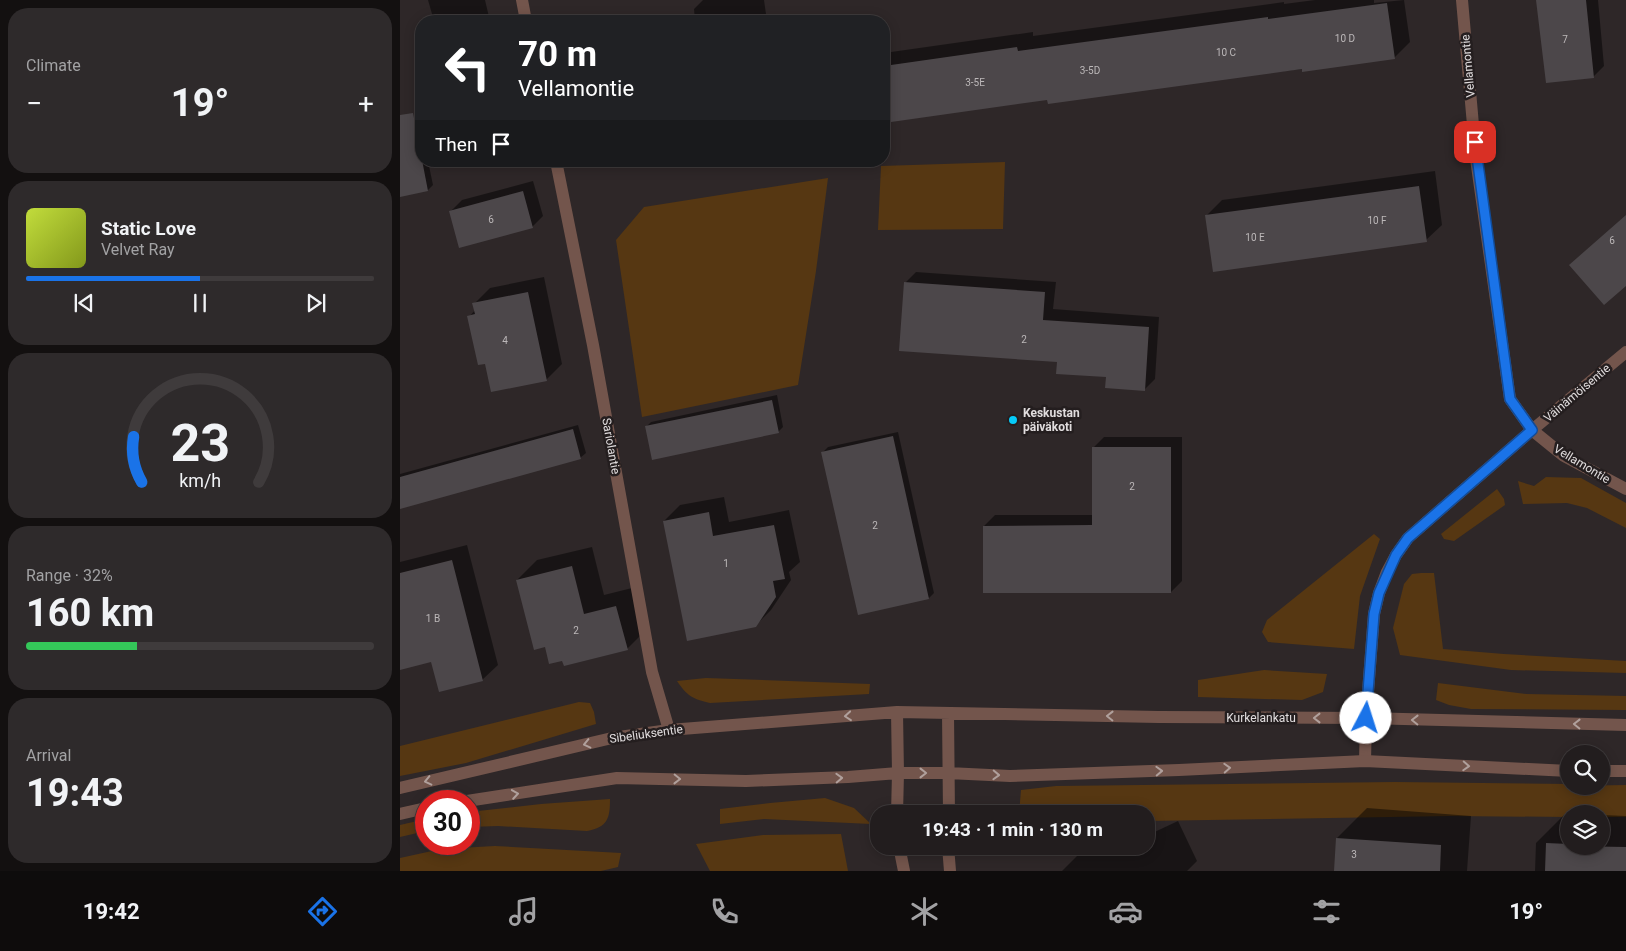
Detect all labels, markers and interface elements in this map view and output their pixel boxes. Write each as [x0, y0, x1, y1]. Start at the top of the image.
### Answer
house number: 10 D [1335, 33, 1355, 44]
text: 70 m [518, 34, 597, 75]
street label: Vellamontie [1458, 34, 1478, 98]
house number: 7 [1562, 34, 1568, 45]
icon: left [435, 35, 500, 100]
house number: 10 C [1216, 47, 1237, 58]
text: Climate [26, 56, 81, 75]
house number: 3-5D [1080, 65, 1100, 76]
text: Vellamontie [518, 76, 634, 101]
house number: 3-5E [965, 77, 985, 88]
text: 19° [171, 81, 229, 125]
text: − [26, 87, 42, 120]
text: + [358, 87, 374, 120]
pin [1454, 121, 1496, 163]
icon: arrive [1461, 128, 1489, 156]
icon: arrive [487, 130, 515, 158]
text: Then [435, 133, 477, 156]
house number: 6 [488, 214, 494, 225]
house number: 10 F [1367, 215, 1387, 226]
text: Static Love [101, 217, 196, 240]
house number: 10 E [1245, 232, 1265, 243]
house number: 6 [1609, 235, 1615, 246]
text: Velvet Ray [101, 240, 175, 259]
icon: previous [70, 289, 98, 317]
icon: pause [186, 289, 214, 317]
icon: next [302, 289, 330, 317]
house number: 2 [1021, 334, 1027, 345]
house number: 4 [502, 335, 508, 346]
street label: Väinämöisentie [1541, 361, 1613, 425]
place label: Keskustan päiväkoti [1023, 406, 1080, 434]
text: 23 [170, 413, 230, 474]
marker: Keskustan päiväkoti [1007, 414, 1019, 426]
street label: Sariolantie [599, 417, 623, 475]
street label: Vellamontie [1551, 442, 1613, 486]
text: km/h [179, 470, 221, 491]
house number: 2 [1129, 481, 1135, 492]
house number: 2 [872, 520, 878, 531]
house number: 1 [723, 558, 729, 569]
text: Range · 32% [26, 566, 113, 585]
text: 160 km [26, 591, 154, 635]
house number: 1 B [426, 613, 440, 624]
house number: 2 [573, 625, 579, 636]
position arrow [1339, 691, 1391, 743]
one-way arrow [844, 710, 852, 721]
one-way arrow [1106, 711, 1114, 721]
street label: Kurkelankatu [1226, 711, 1296, 725]
one-way arrow [1313, 713, 1321, 723]
one-way arrow [1411, 714, 1419, 725]
one-way arrow [1573, 719, 1581, 729]
street label: Sibeliuksentie [608, 722, 684, 746]
one-way arrow [582, 738, 591, 749]
map controls [1560, 745, 1610, 855]
button: search [1560, 745, 1610, 795]
text: Arrival [26, 746, 71, 765]
one-way arrow [1462, 761, 1470, 772]
one-way arrow [1224, 763, 1232, 773]
one-way arrow [1156, 766, 1163, 776]
one-way arrow [920, 768, 927, 778]
one-way arrow [993, 770, 1001, 780]
text: 19:43 [26, 771, 124, 815]
one-way arrow [835, 772, 843, 783]
one-way arrow [673, 774, 681, 784]
one-way arrow [424, 775, 433, 786]
one-way arrow [511, 789, 520, 799]
speed limit sign: 30 [415, 790, 480, 855]
button: layers [1560, 805, 1610, 855]
text: 19:43 · 1 min · 130 m [922, 818, 1103, 841]
house number: 3 [1351, 849, 1357, 860]
icon: directions [305, 894, 340, 929]
icon: music [506, 894, 541, 929]
icon: phone [707, 894, 742, 929]
icon: climate [907, 894, 942, 929]
icon: car [1108, 894, 1143, 929]
icon: filters [1309, 894, 1344, 929]
text: 19:42 [83, 899, 140, 924]
text: 19° [1509, 899, 1543, 924]

